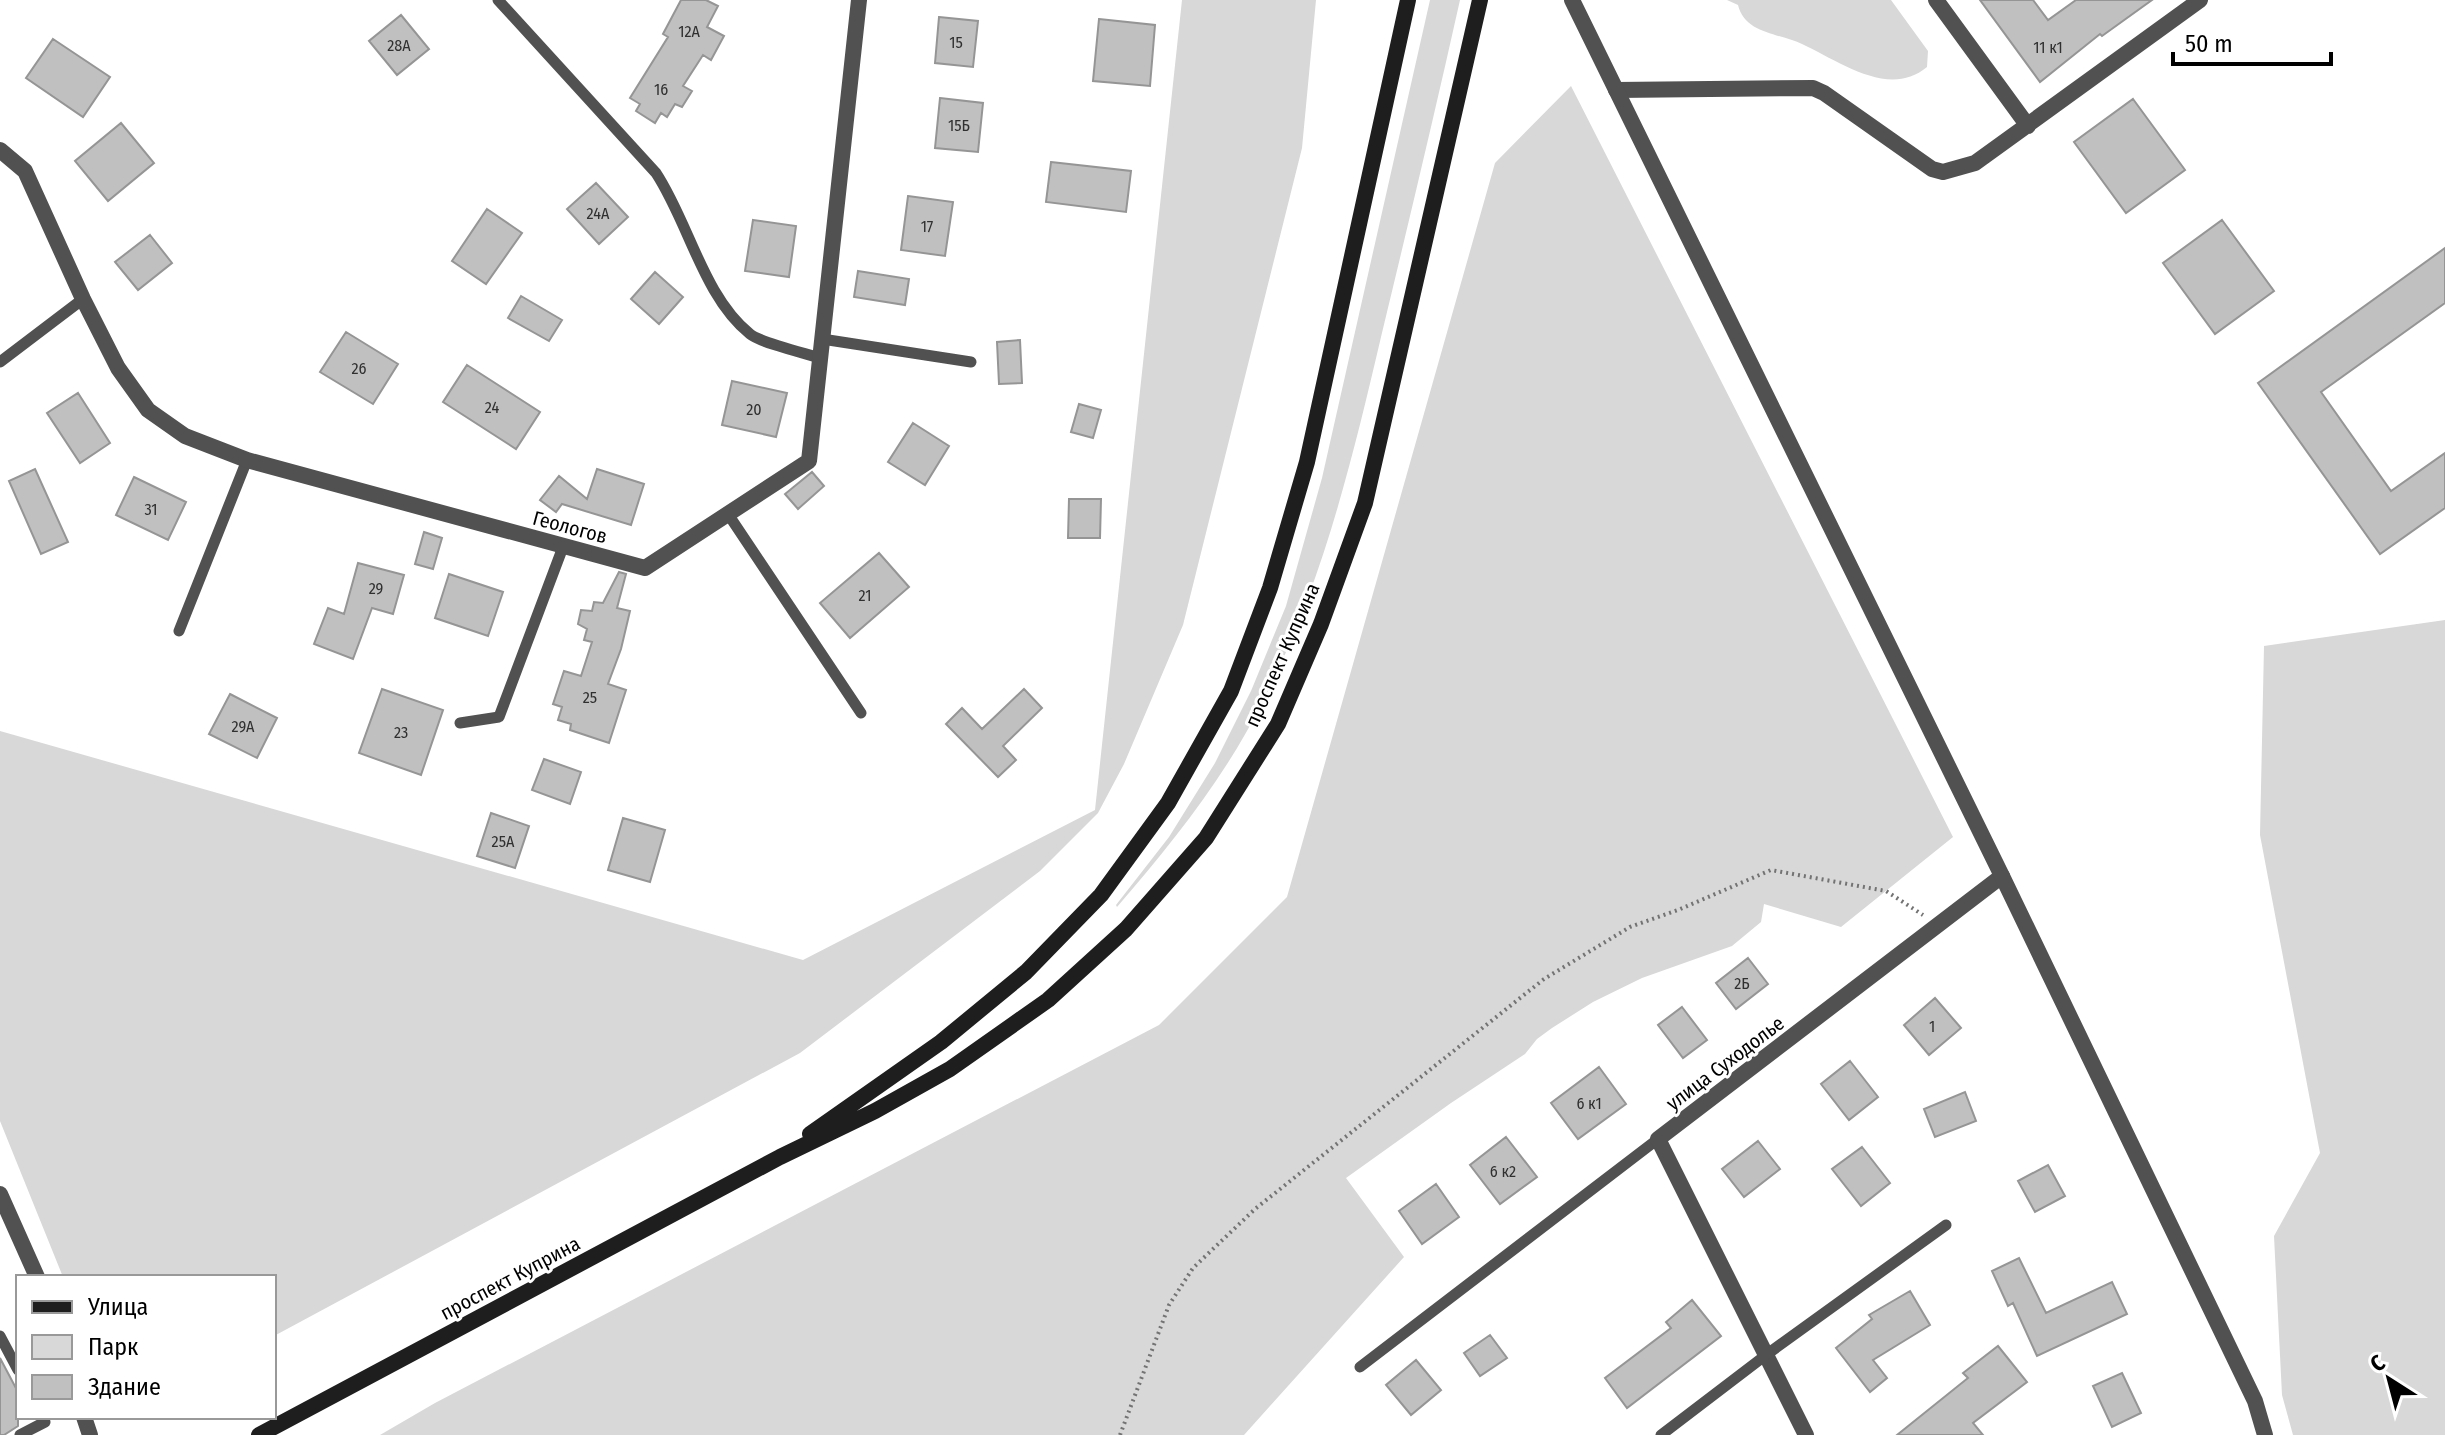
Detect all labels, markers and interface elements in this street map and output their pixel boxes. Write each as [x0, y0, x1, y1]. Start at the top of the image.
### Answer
scale bar [2173, 16, 2331, 66]
house number: 12А [678, 22, 700, 41]
text: 50 m [2185, 30, 2233, 58]
house number: 15 [949, 33, 963, 52]
house number: 28А [387, 36, 411, 55]
house number: 11 к1 [2033, 38, 2063, 57]
house number: 16 [654, 80, 668, 99]
house number: 15Б [948, 116, 970, 135]
house number: 24А [587, 204, 610, 223]
house number: 17 [921, 217, 934, 236]
house number: 26 [352, 359, 367, 378]
house number: 24 [485, 398, 499, 417]
house number: 20 [746, 400, 762, 419]
house number: 31 [144, 500, 158, 519]
street label: Геологов [530, 506, 610, 548]
house number: 29 [369, 579, 384, 598]
street label: проспект Куприна [1240, 579, 1324, 731]
house number: 21 [859, 586, 871, 605]
house number: 25 [583, 688, 597, 707]
house number: 29А [232, 717, 255, 736]
house number: 23 [394, 723, 408, 742]
house number: 25А [492, 832, 515, 851]
house number: 2Б [1734, 974, 1750, 993]
street label: улица Суходолье [1661, 1011, 1789, 1115]
house number: 1 [1929, 1017, 1935, 1036]
house number: 6 к1 [1576, 1094, 1602, 1113]
house number: 6 к2 [1490, 1162, 1516, 1181]
street label: проспект Куприна [436, 1231, 584, 1325]
legend [16, 1275, 276, 1419]
text: Улица [87, 1293, 148, 1321]
text: Парк [88, 1333, 139, 1361]
north arrow [2349, 1339, 2429, 1419]
text: С [2365, 1349, 2391, 1378]
text: Здание [88, 1373, 161, 1401]

